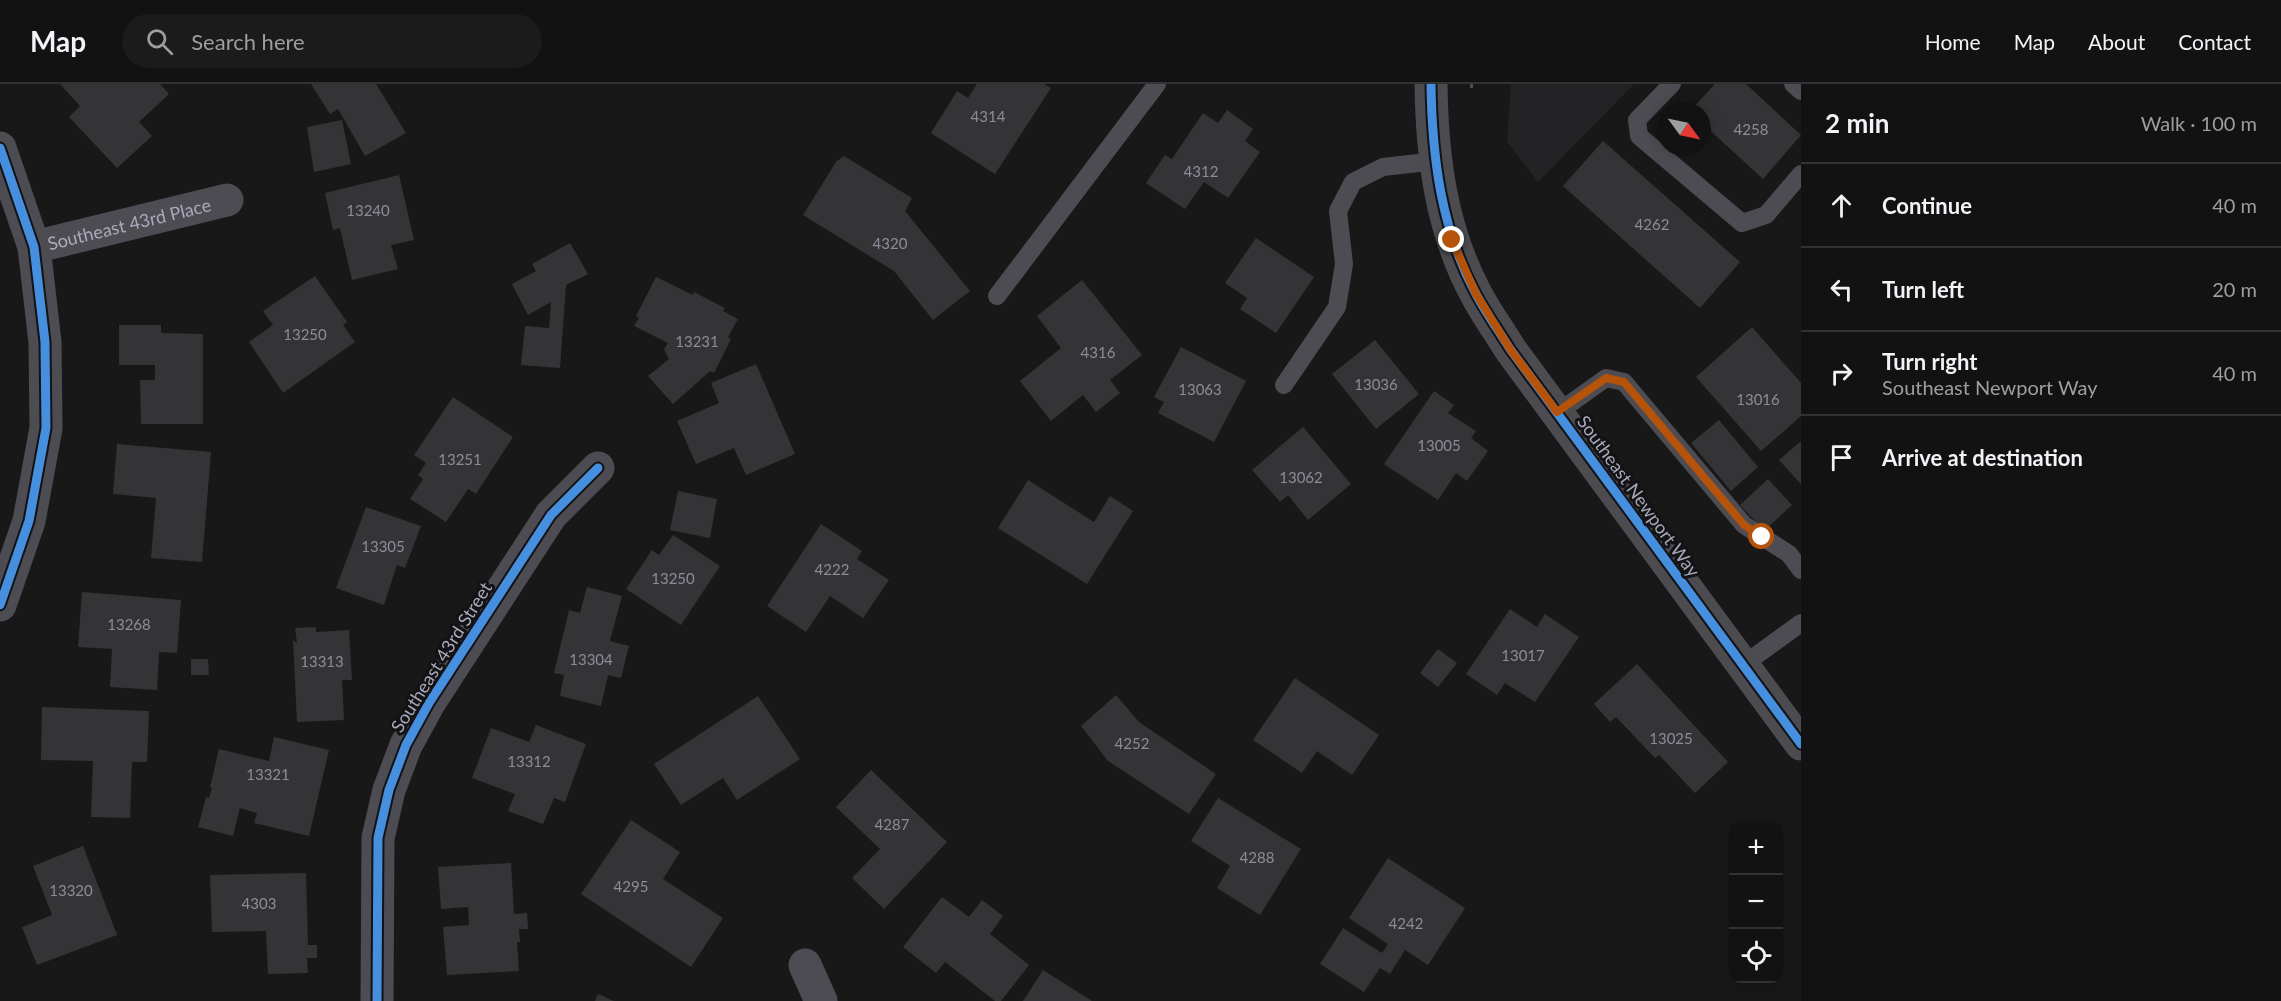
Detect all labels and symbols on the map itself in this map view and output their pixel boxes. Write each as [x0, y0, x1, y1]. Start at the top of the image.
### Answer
north arrow [1657, 102, 1711, 156]
house number: 4314 [971, 107, 1006, 125]
house number: 4258 [1734, 120, 1768, 138]
house number: 4312 [1184, 162, 1218, 180]
street label: Southeast 43rd Place [45, 193, 213, 254]
house number: 13240 [346, 201, 390, 219]
house number: 4262 [1635, 215, 1669, 233]
route end [1438, 226, 1464, 252]
house number: 4320 [873, 234, 908, 252]
house number: 13250 [283, 325, 327, 343]
house number: 13231 [675, 332, 719, 350]
house number: 4316 [1081, 343, 1116, 361]
house number: 13036 [1354, 375, 1398, 393]
house number: 13063 [1178, 380, 1222, 398]
house number: 13016 [1736, 390, 1780, 408]
street label: Southeast Newport Way [1573, 411, 1705, 582]
house number: 13005 [1417, 436, 1461, 454]
house number: 13251 [438, 450, 482, 468]
house number: 13062 [1279, 468, 1323, 486]
route start [1748, 523, 1774, 549]
house number: 13305 [361, 537, 405, 555]
house number: 4222 [815, 560, 849, 578]
house number: 13250 [651, 569, 695, 587]
street label: Southeast 43rd Street [386, 577, 496, 736]
house number: 13268 [107, 615, 151, 633]
house number: 13017 [1501, 646, 1545, 664]
house number: 13304 [569, 650, 613, 668]
house number: 13313 [300, 652, 344, 670]
house number: 13025 [1649, 729, 1693, 747]
house number: 4252 [1115, 734, 1149, 752]
house number: 13312 [507, 752, 551, 770]
house number: 13321 [246, 765, 290, 783]
house number: 4287 [875, 815, 910, 833]
house number: 4288 [1240, 848, 1274, 866]
house number: 4295 [614, 877, 648, 895]
house number: 13320 [49, 881, 93, 899]
house number: 4303 [242, 894, 276, 912]
house number: 4242 [1389, 914, 1423, 932]

